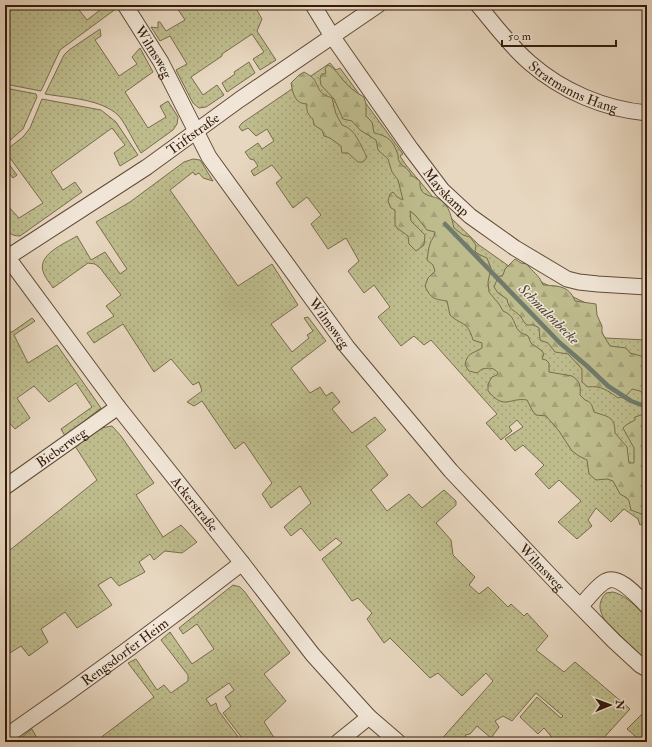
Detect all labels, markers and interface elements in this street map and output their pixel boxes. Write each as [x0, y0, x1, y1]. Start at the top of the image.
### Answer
street label: Wilmsweg [131, 22, 176, 82]
scale bar [502, 22, 616, 48]
text: 50 m [508, 29, 532, 44]
street label: Stratmanns Hang [525, 58, 620, 117]
street label: Triftstraße [164, 109, 223, 159]
street label: Mayskamp [419, 165, 473, 221]
water label: Schmalenbecke [513, 279, 584, 350]
street label: Wilmsweg [304, 294, 354, 353]
street label: Bieberweg [33, 423, 91, 471]
street label: Ackerstraße [167, 472, 222, 535]
street label: Wilmsweg [515, 540, 569, 595]
street label: Rengsdorfer Heim [78, 614, 172, 689]
north arrow [590, 685, 630, 725]
text: N [613, 699, 626, 711]

